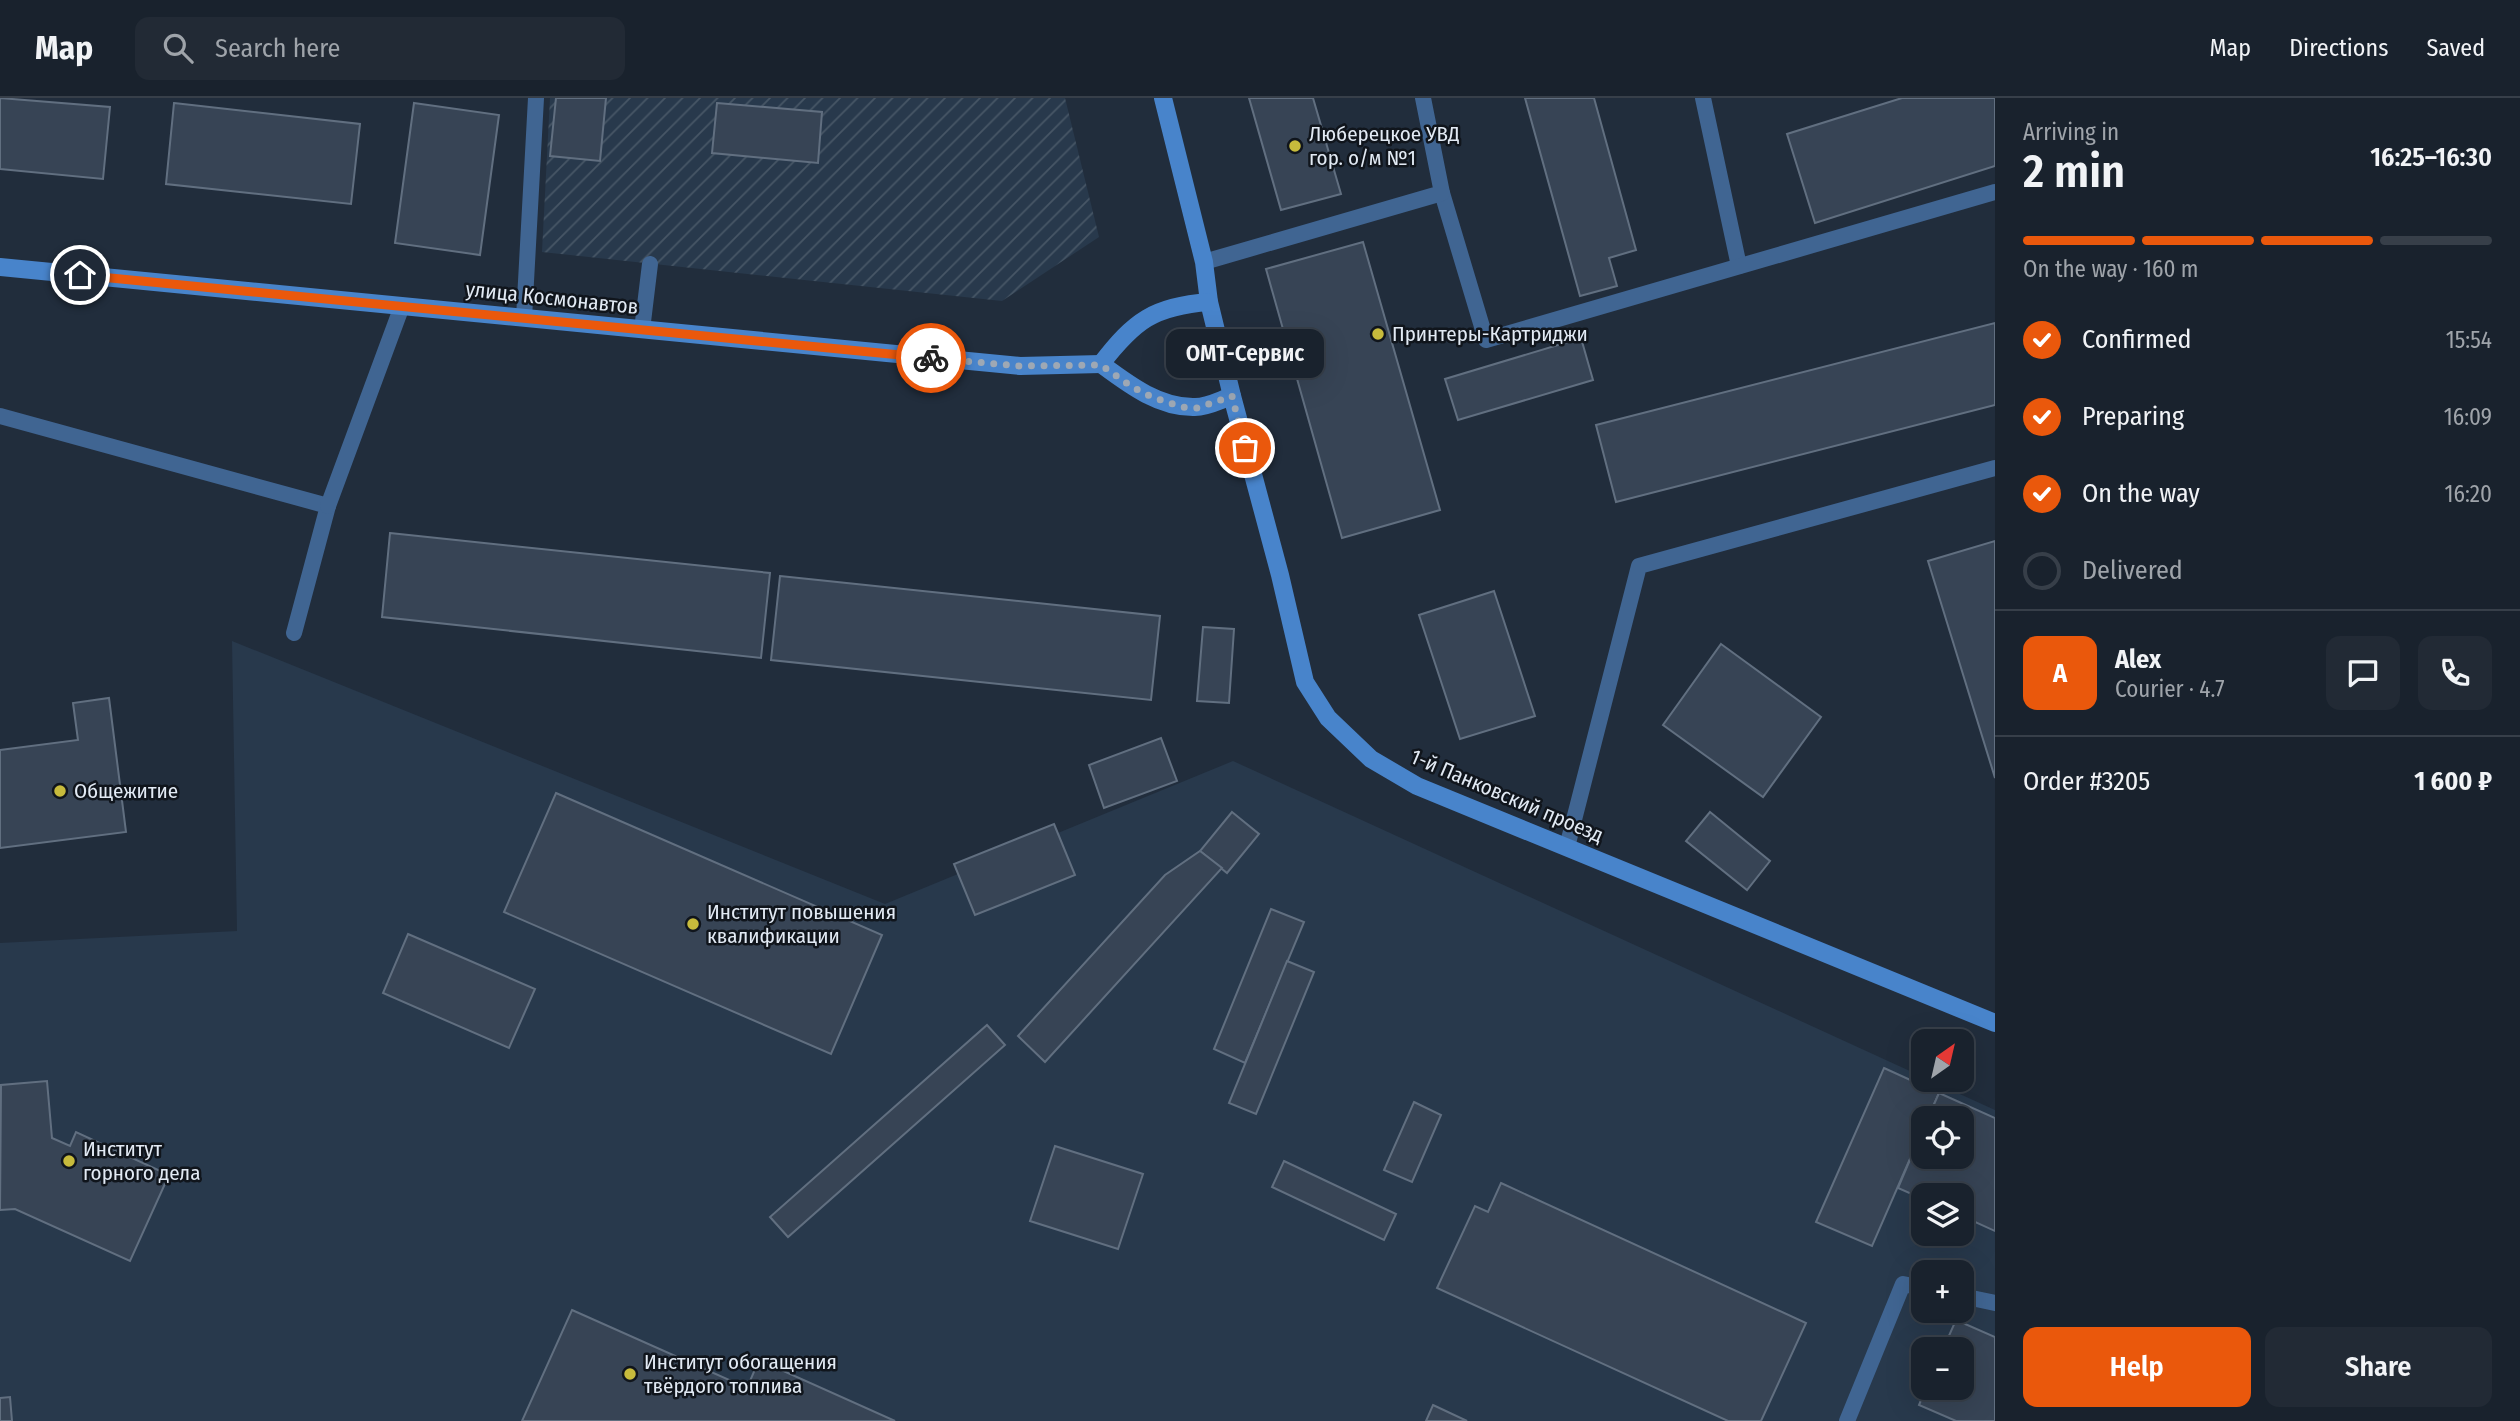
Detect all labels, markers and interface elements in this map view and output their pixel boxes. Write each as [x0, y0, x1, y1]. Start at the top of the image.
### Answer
search box [135, 17, 625, 80]
text: Map [35, 28, 93, 68]
icon: search [159, 29, 197, 67]
text: Search here [215, 33, 340, 64]
text: Map [2210, 34, 2251, 62]
text: Directions [2289, 34, 2388, 62]
text: Saved [2426, 34, 2485, 62]
text: Arriving in [2023, 118, 2119, 146]
place label: Люберецкое УВД гор. о/м №1 [1309, 121, 1460, 171]
marker: Люберецкое УВД гор. о/м №1 [1287, 138, 1303, 154]
text: 16:25–16:30 [2370, 142, 2492, 173]
text: 2 min [2023, 144, 2125, 199]
pin [50, 245, 110, 305]
text: On the way · 160 m [2023, 255, 2198, 283]
icon: home [61, 256, 99, 294]
street label: улица Космонавтов [464, 276, 640, 320]
place label: Принтеры-Картриджи [1392, 321, 1588, 347]
icon: check [2023, 321, 2061, 359]
courier [896, 323, 966, 393]
text: Confirmed [2082, 324, 2192, 355]
marker: Принтеры-Картриджи [1370, 326, 1386, 342]
text: 15:54 [2446, 326, 2492, 354]
callout: ОМТ-Сервис [1166, 329, 1324, 378]
icon: bike [912, 339, 950, 377]
text: ОМТ-Сервис [1186, 339, 1304, 367]
icon: check [2023, 398, 2061, 436]
text: Preparing [2082, 401, 2184, 432]
text: 16:09 [2444, 403, 2492, 431]
pin [1215, 418, 1275, 478]
icon: bag [1226, 429, 1264, 467]
icon: check [2023, 475, 2061, 513]
text: On the way [2082, 478, 2200, 509]
text: 16:20 [2445, 480, 2492, 508]
text: Delivered [2082, 555, 2183, 586]
button: chat [2326, 636, 2400, 710]
button: phone [2418, 636, 2492, 710]
text: Alex [2115, 644, 2161, 675]
text: A [2053, 658, 2067, 689]
text: Courier · 4.7 [2115, 675, 2225, 703]
street label: 1-й Панковский проезд [1407, 744, 1607, 848]
text: Order #3205 [2023, 766, 2150, 797]
text: 1 600 ₽ [2414, 766, 2492, 797]
place label: Общежитие [74, 778, 178, 804]
marker: Общежитие [52, 783, 68, 799]
place label: Институт повышения квалификации [707, 899, 896, 949]
marker: Институт повышения квалификации [685, 916, 701, 932]
north arrow [1911, 1029, 1974, 1092]
map controls [1911, 1029, 1974, 1400]
button: locate [1911, 1106, 1974, 1169]
place label: Институт горного дела [83, 1136, 200, 1186]
marker: Институт горного дела [61, 1153, 77, 1169]
button: layers [1911, 1183, 1974, 1246]
button: + [1911, 1260, 1974, 1323]
button: Help [2023, 1327, 2251, 1407]
button: Share [2265, 1327, 2492, 1407]
button: − [1911, 1337, 1974, 1400]
place label: Институт обогащения твёрдого топлива [644, 1349, 837, 1399]
marker: Институт обогащения твёрдого топлива [622, 1366, 638, 1382]

